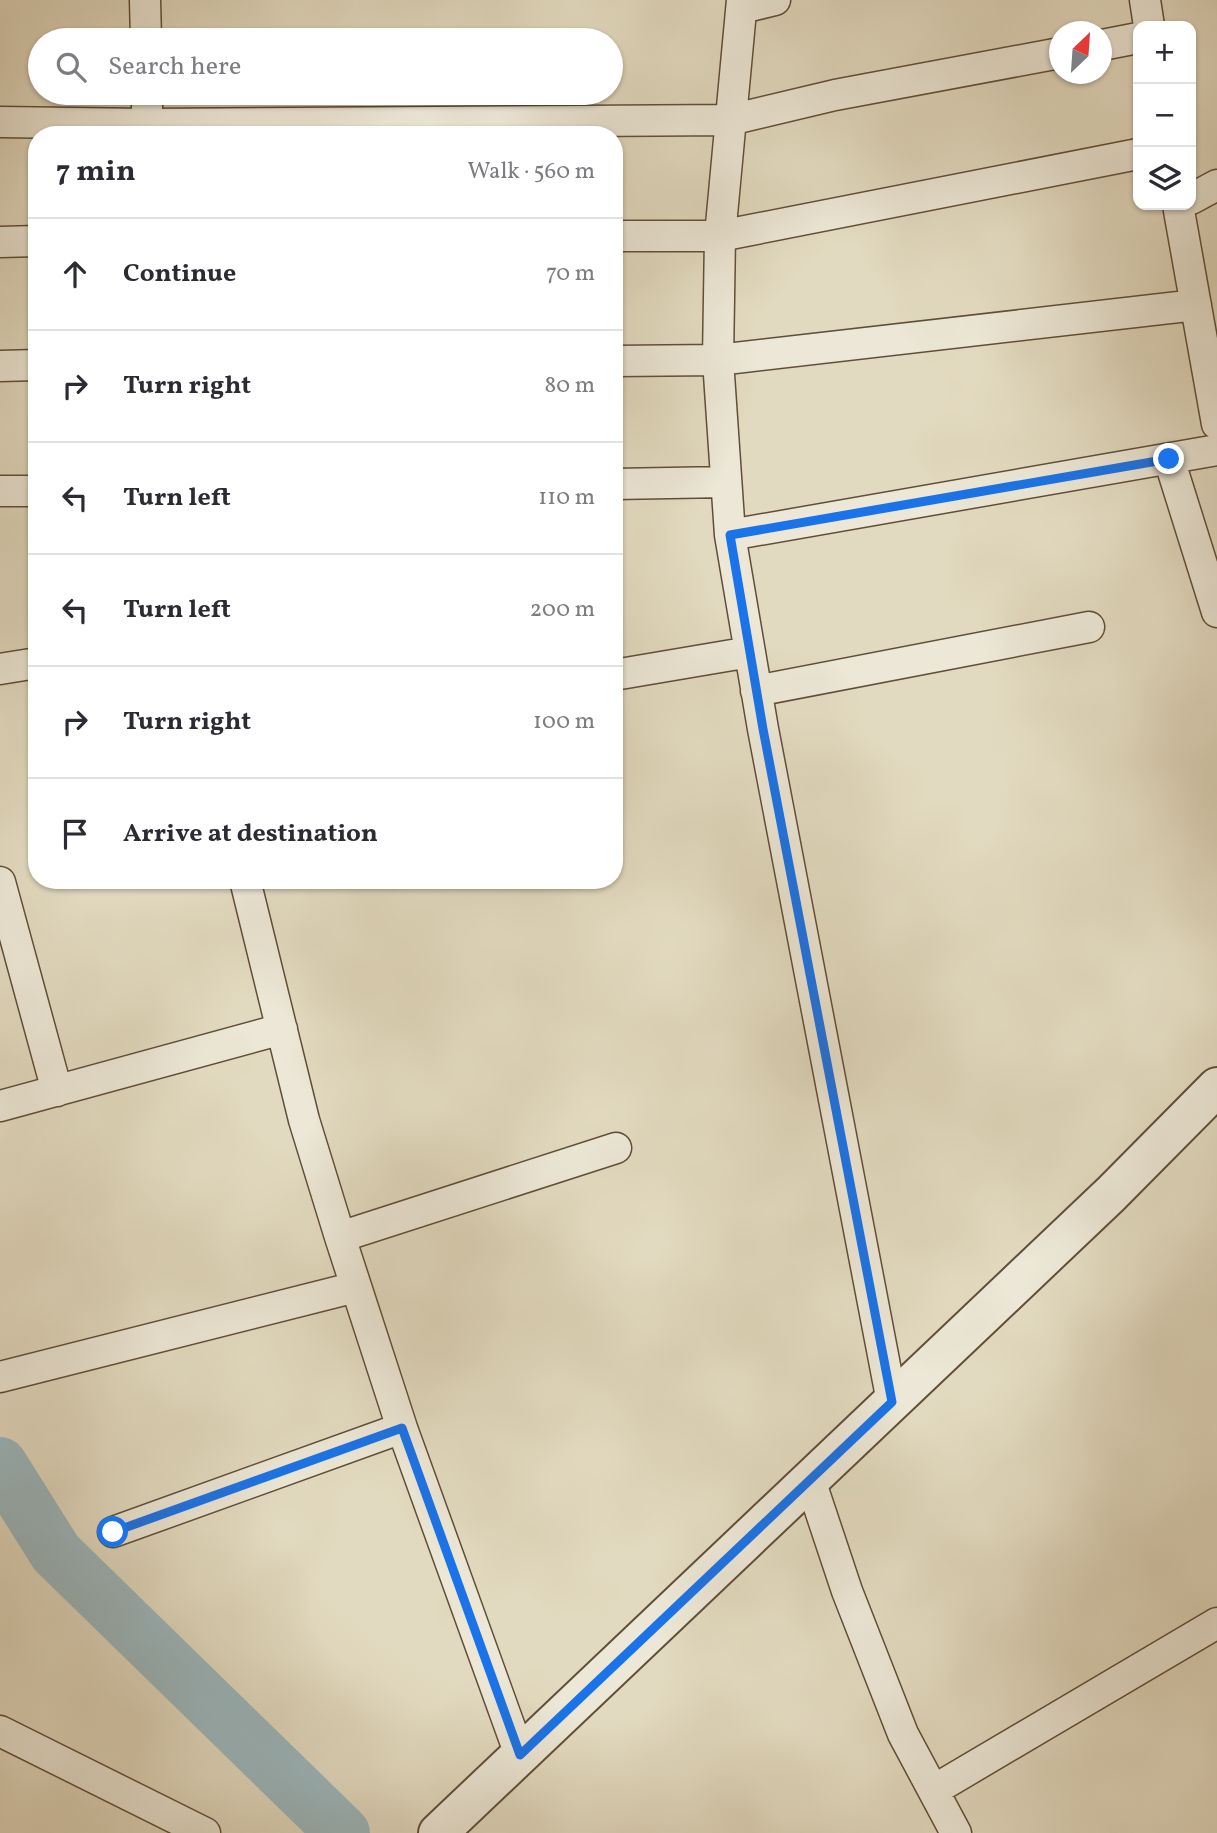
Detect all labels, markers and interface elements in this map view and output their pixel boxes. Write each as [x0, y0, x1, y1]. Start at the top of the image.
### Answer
north arrow [1049, 21, 1112, 84]
map controls [1133, 21, 1196, 210]
button: + [1133, 21, 1196, 84]
search box [28, 28, 623, 105]
icon: search [52, 48, 90, 86]
text: Search here [108, 49, 241, 85]
button: − [1133, 84, 1196, 147]
button: layers [1133, 147, 1196, 210]
text: 7 min [56, 151, 136, 193]
text: Walk · 560 m [467, 156, 595, 188]
icon: ahead [56, 255, 94, 293]
text: Continue [123, 256, 236, 292]
text: 70 m [546, 258, 595, 290]
icon: right [56, 367, 94, 405]
text: Turn right [123, 368, 251, 404]
text: 80 m [545, 370, 595, 402]
route end [1153, 443, 1184, 474]
icon: left [56, 479, 94, 517]
text: Turn left [123, 480, 231, 516]
text: 110 m [538, 482, 595, 514]
icon: left [56, 591, 94, 629]
text: Turn left [123, 592, 231, 628]
text: 200 m [530, 594, 595, 626]
icon: right [56, 703, 94, 741]
text: Turn right [123, 704, 251, 740]
text: 100 m [533, 706, 595, 738]
icon: arrive [56, 815, 94, 853]
text: Arrive at destination [123, 816, 378, 852]
route start [97, 1516, 128, 1547]

